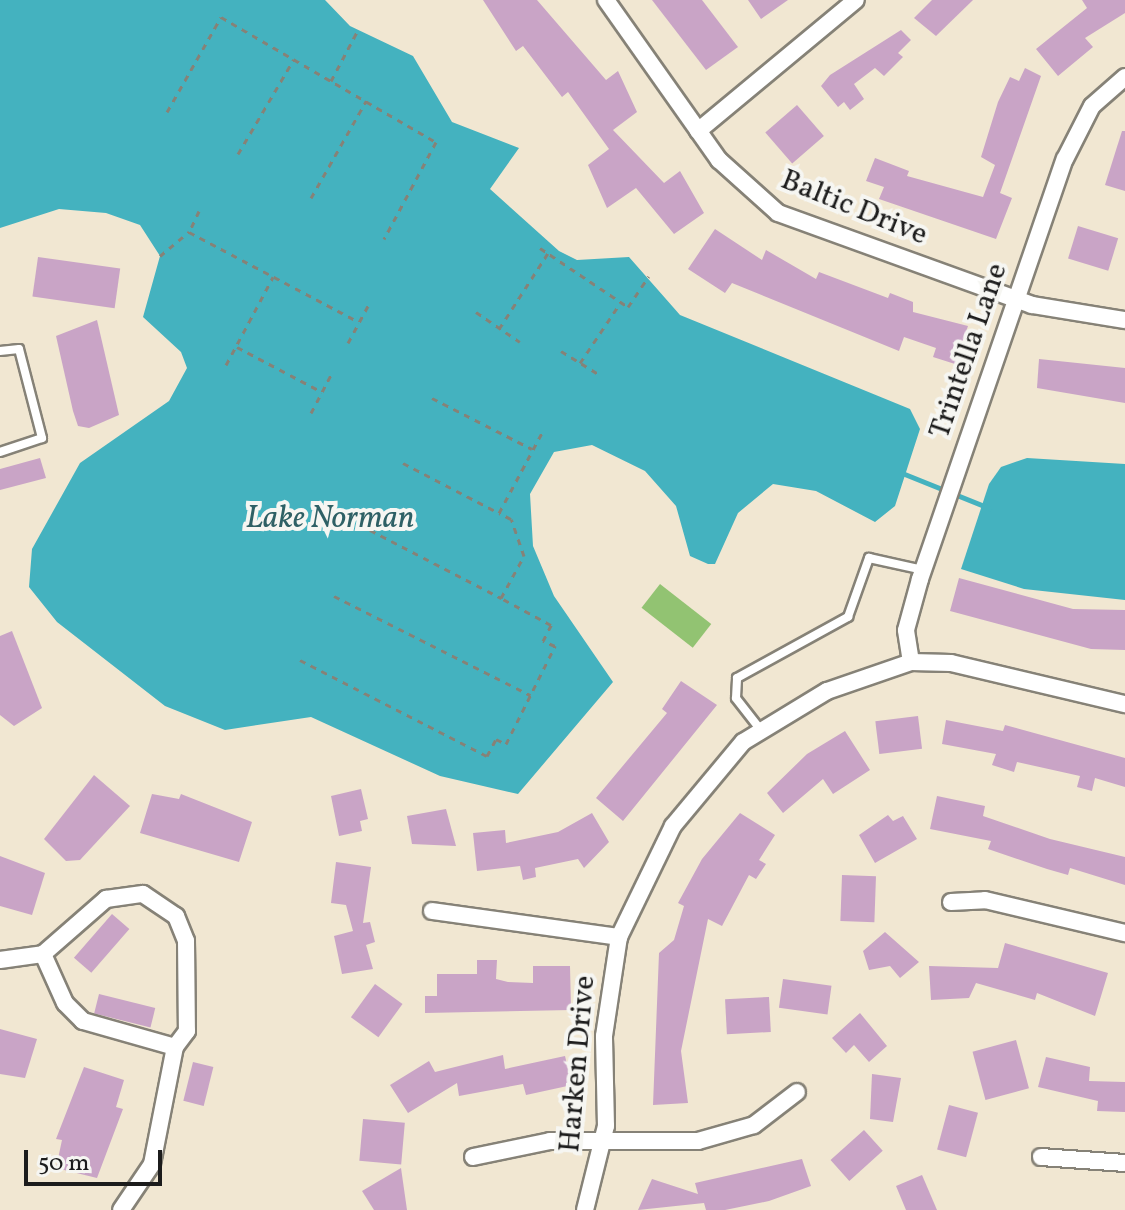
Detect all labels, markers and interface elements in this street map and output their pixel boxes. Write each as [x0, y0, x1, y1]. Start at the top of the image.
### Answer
street label: Baltic Drive [775, 162, 933, 254]
street label: Trintella Lane [922, 259, 1016, 443]
water label: Lake Norman [246, 500, 414, 538]
street label: Harken Drive [552, 974, 604, 1154]
scale bar [28, 1134, 166, 1184]
text: 50 m [38, 1147, 90, 1181]

